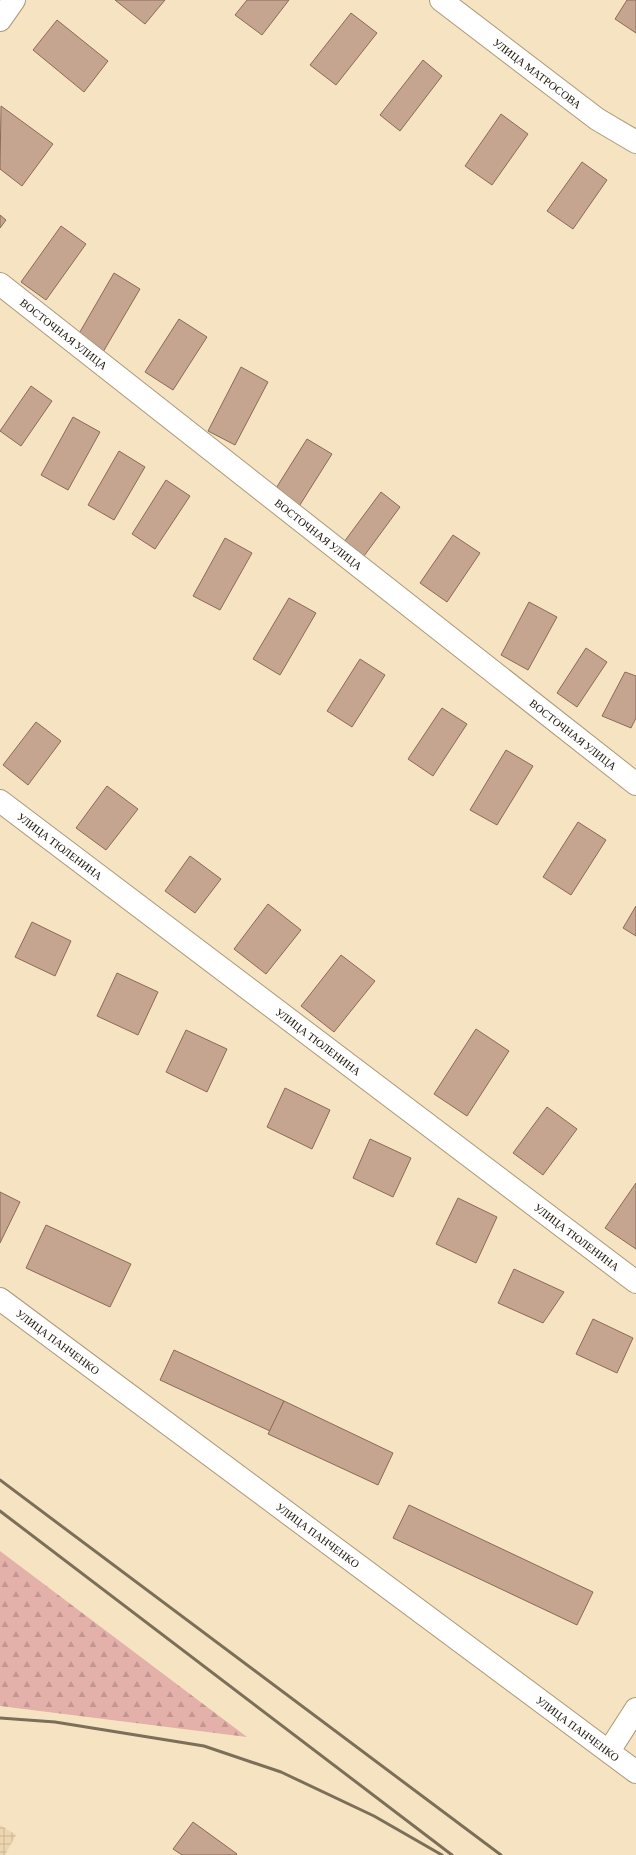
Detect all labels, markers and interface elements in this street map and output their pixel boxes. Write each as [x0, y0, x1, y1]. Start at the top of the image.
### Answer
street label: УЛИЦА МАТРОСОВА [491, 36, 584, 111]
street label: ВОСТОЧНАЯ УЛИЦА [18, 296, 110, 372]
street label: ВОСТОЧНАЯ УЛИЦА [272, 496, 364, 572]
street label: ВОСТОЧНАЯ УЛИЦА [527, 697, 619, 772]
street label: УЛИЦА ТЮЛЕНИНА [15, 810, 105, 882]
street label: УЛИЦА ТЮЛЕНИНА [273, 1006, 363, 1078]
street label: УЛИЦА ТЮЛЕНИНА [532, 1201, 622, 1273]
street label: УЛИЦА ПАНЧЕНКО [14, 1307, 102, 1377]
street label: УЛИЦА ПАНЧЕНКО [274, 1500, 362, 1570]
street label: УЛИЦА ПАНЧЕНКО [534, 1694, 622, 1764]

